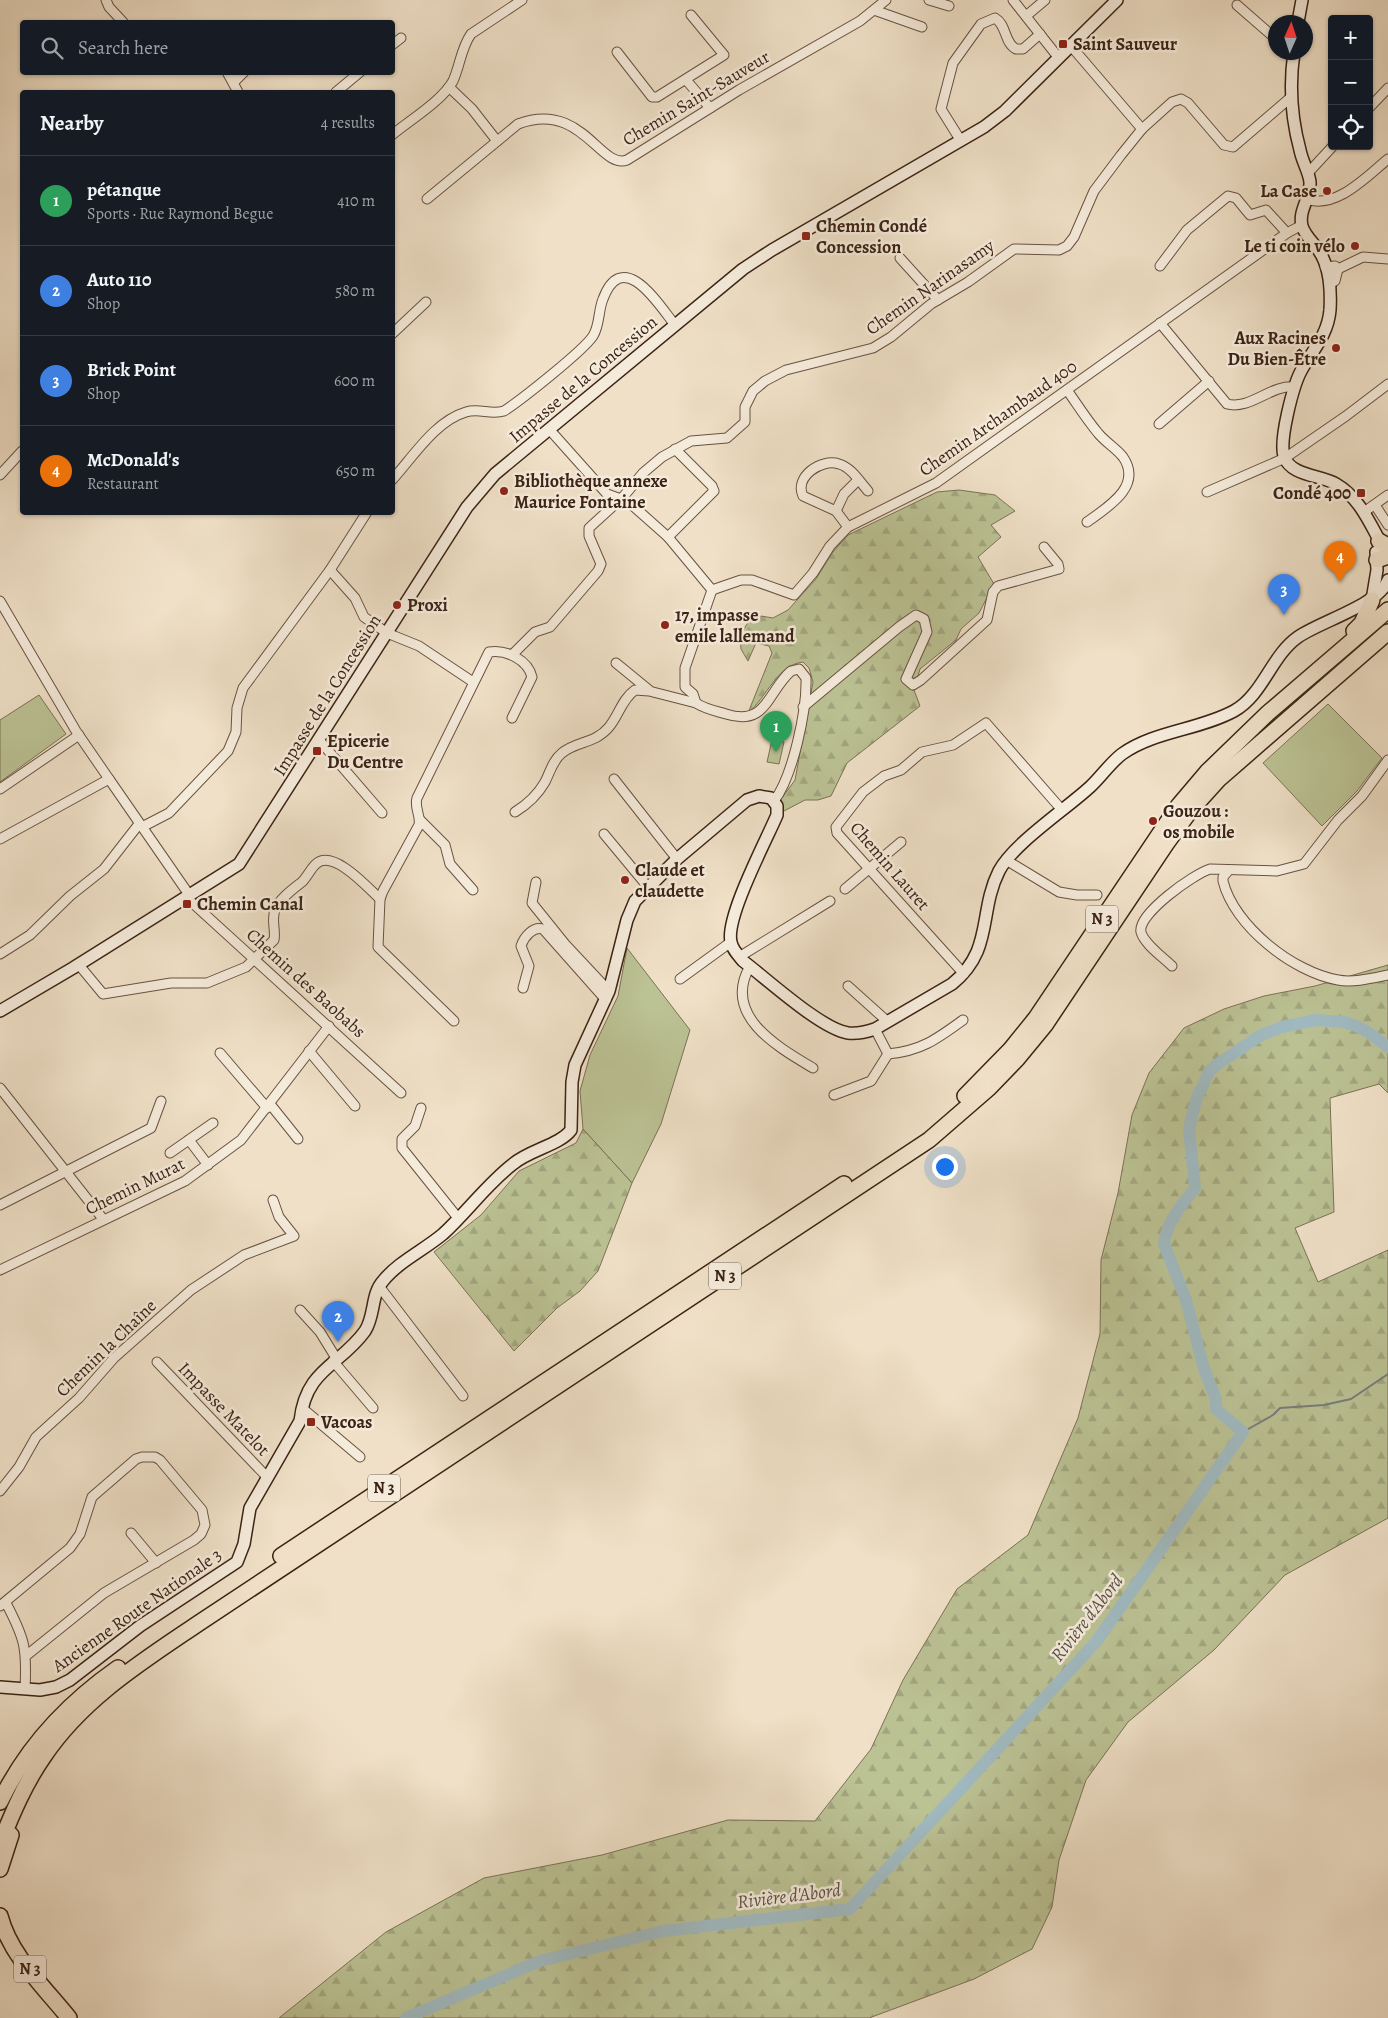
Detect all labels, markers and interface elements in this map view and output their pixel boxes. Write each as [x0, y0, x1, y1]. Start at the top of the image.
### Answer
north arrow [1268, 15, 1313, 60]
map controls [1328, 15, 1373, 150]
button: + [1328, 15, 1373, 60]
search box [20, 20, 395, 75]
place label: Saint Sauveur [1073, 32, 1178, 56]
icon: search [38, 34, 66, 62]
text: Search here [78, 35, 168, 61]
marker: Saint Sauveur [1057, 38, 1069, 50]
street label: Chemin Saint-Sauveur [618, 45, 774, 151]
button: − [1328, 60, 1373, 105]
button: locate [1328, 105, 1373, 150]
text: Nearby [40, 109, 103, 137]
text: 4 results [321, 112, 375, 134]
text: pétanque [87, 177, 161, 203]
place label: La Case [1260, 179, 1317, 203]
marker: La Case [1321, 185, 1333, 197]
text: 1 [53, 190, 59, 212]
text: 410 m [337, 190, 375, 212]
text: Sports · Rue Raymond Begue [87, 203, 273, 225]
place label: Chemin Condé Concession [816, 214, 927, 259]
marker: Chemin Condé Concession [800, 230, 812, 242]
street label: Chemin Narinasamy [861, 233, 1000, 340]
place label: Le ti coin vélo [1244, 234, 1345, 258]
marker: Le ti coin vélo [1349, 240, 1361, 252]
text: Auto 110 [87, 267, 151, 293]
text: 2 [52, 280, 60, 302]
text: 580 m [335, 280, 375, 302]
text: Shop [87, 293, 120, 315]
street label: Impasse de la Concession [504, 310, 662, 448]
place label: Aux Racines Du Bien-Être [1228, 326, 1326, 371]
marker: Aux Racines Du Bien-Être [1330, 342, 1342, 354]
street label: Chemin Archambaud 400 [914, 354, 1082, 482]
text: Brick Point [87, 357, 176, 383]
text: 3 [53, 370, 59, 392]
text: 600 m [334, 370, 375, 392]
text: Shop [87, 383, 120, 405]
text: McDonald's [87, 447, 179, 473]
text: 4 [52, 460, 60, 482]
text: 650 m [336, 460, 375, 482]
place label: Bibliothèque annexe Maurice Fontaine [514, 469, 668, 514]
text: Restaurant [87, 473, 159, 495]
place label: Condé 400 [1273, 481, 1351, 505]
marker: Bibliothèque annexe Maurice Fontaine [498, 485, 510, 497]
marker: Condé 400 [1355, 487, 1367, 499]
pin: 4 [1324, 541, 1356, 582]
pin: 3 [1268, 574, 1300, 615]
place label: Proxi [407, 593, 448, 617]
marker: Proxi [391, 599, 403, 611]
place label: 17, impasse emile lallemand [675, 603, 795, 648]
street label: Impasse de la Concession [267, 609, 387, 780]
marker: 17, impasse emile lallemand [659, 619, 671, 631]
pin: 1 [760, 711, 792, 752]
place label: Epicerie Du Centre [327, 729, 403, 774]
marker: Epicerie Du Centre [311, 745, 323, 757]
place label: Gouzou : os mobile [1163, 799, 1235, 844]
marker: Gouzou : os mobile [1147, 815, 1159, 827]
street label: Chemin Lauret [845, 816, 935, 916]
place label: Claude et claudette [635, 858, 705, 903]
marker: Claude et claudette [619, 874, 631, 886]
place label: Chemin Canal [197, 892, 303, 916]
marker: Chemin Canal [181, 898, 193, 910]
road number: N 3 [1086, 906, 1118, 932]
street label: Chemin des Baobabs [241, 923, 371, 1043]
street label: Chemin Murat [81, 1151, 189, 1220]
your location [932, 1154, 958, 1180]
road number: N 3 [709, 1262, 741, 1290]
street label: Chemin la Chaîne [51, 1294, 161, 1402]
pin: 2 [322, 1301, 354, 1342]
street label: Impasse Matelot [173, 1357, 275, 1461]
place label: Vacoas [320, 1410, 372, 1434]
marker: Vacoas [305, 1416, 317, 1428]
road number: N 3 [368, 1475, 400, 1502]
street label: Ancienne Route Nationale 3 [47, 1542, 226, 1678]
water label: Rivière d'Abord [1045, 1569, 1129, 1667]
water label: Rivière d'Abord [736, 1877, 842, 1915]
road number: N 3 [14, 1956, 46, 1982]

